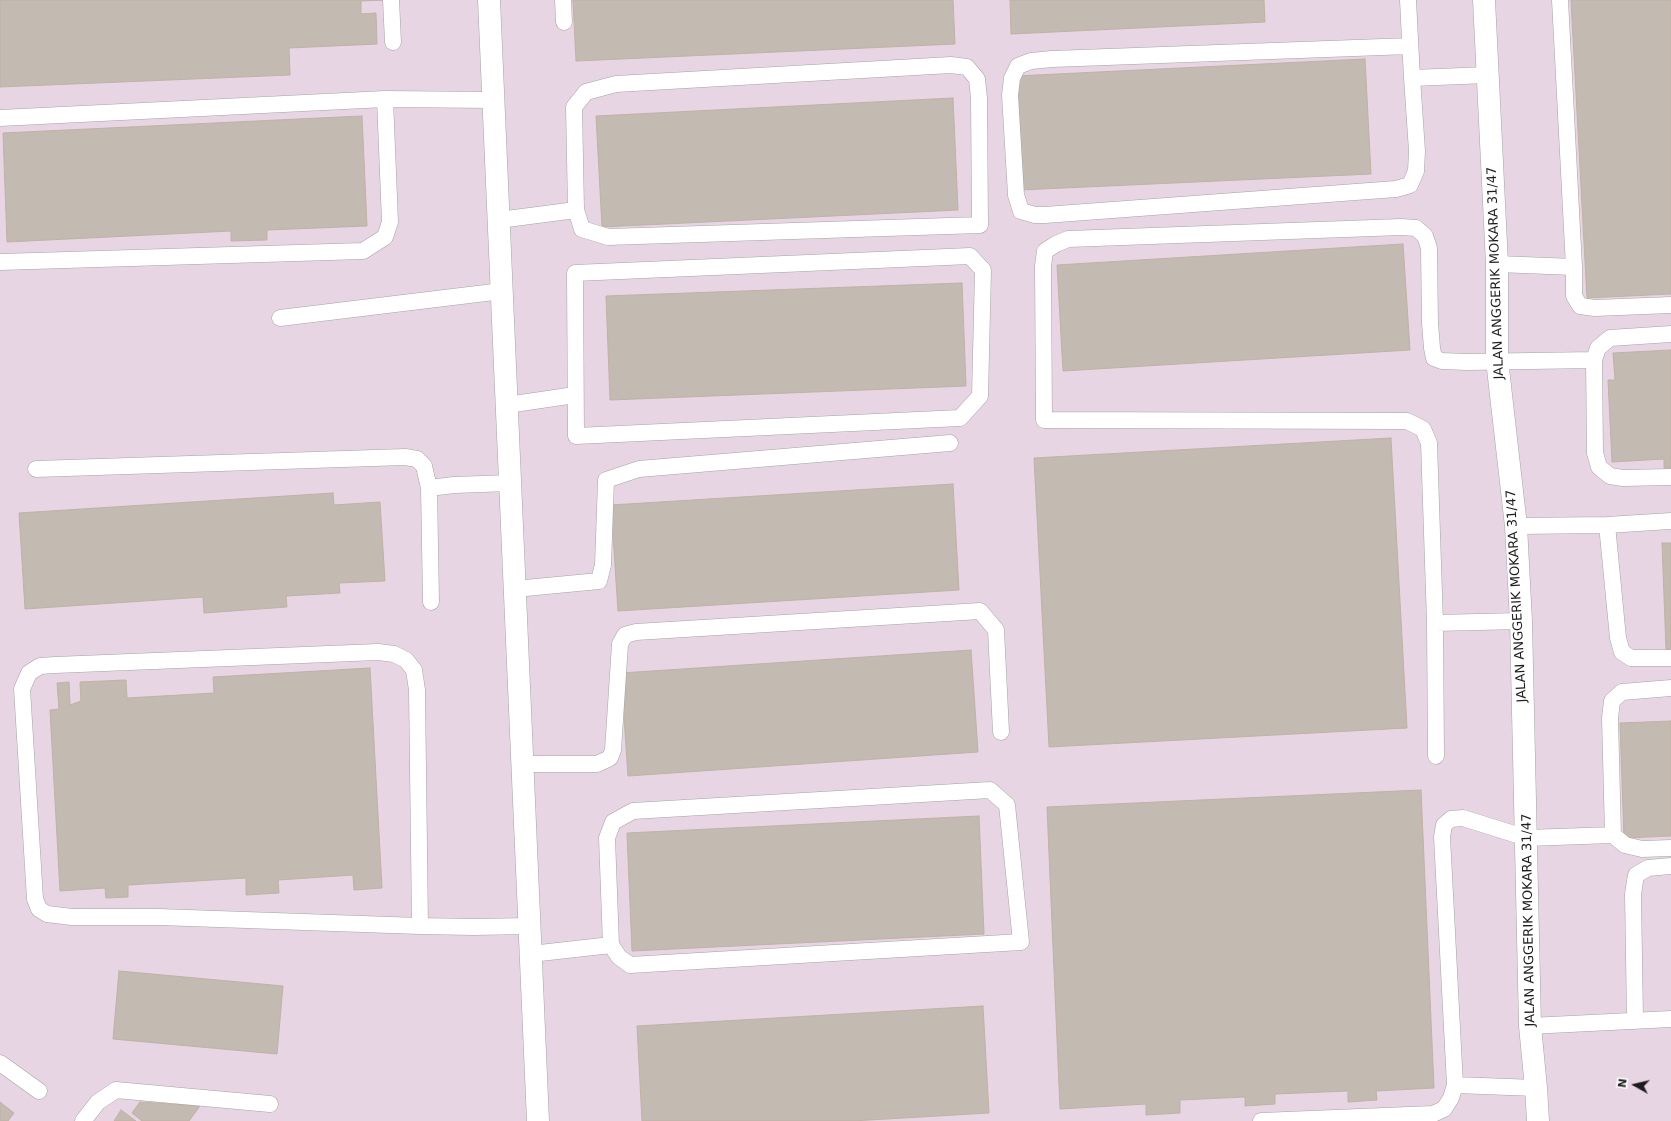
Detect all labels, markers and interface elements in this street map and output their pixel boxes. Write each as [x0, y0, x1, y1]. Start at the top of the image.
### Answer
street label: JALAN ANGGERIK MOKARA 31/47 [1484, 166, 1508, 380]
street label: JALAN ANGGERIK MOKARA 31/47 [1504, 489, 1530, 703]
street label: JALAN ANGGERIK MOKARA 31/47 [1519, 813, 1539, 1027]
north arrow [1615, 1065, 1655, 1105]
text: N [1616, 1078, 1630, 1089]

